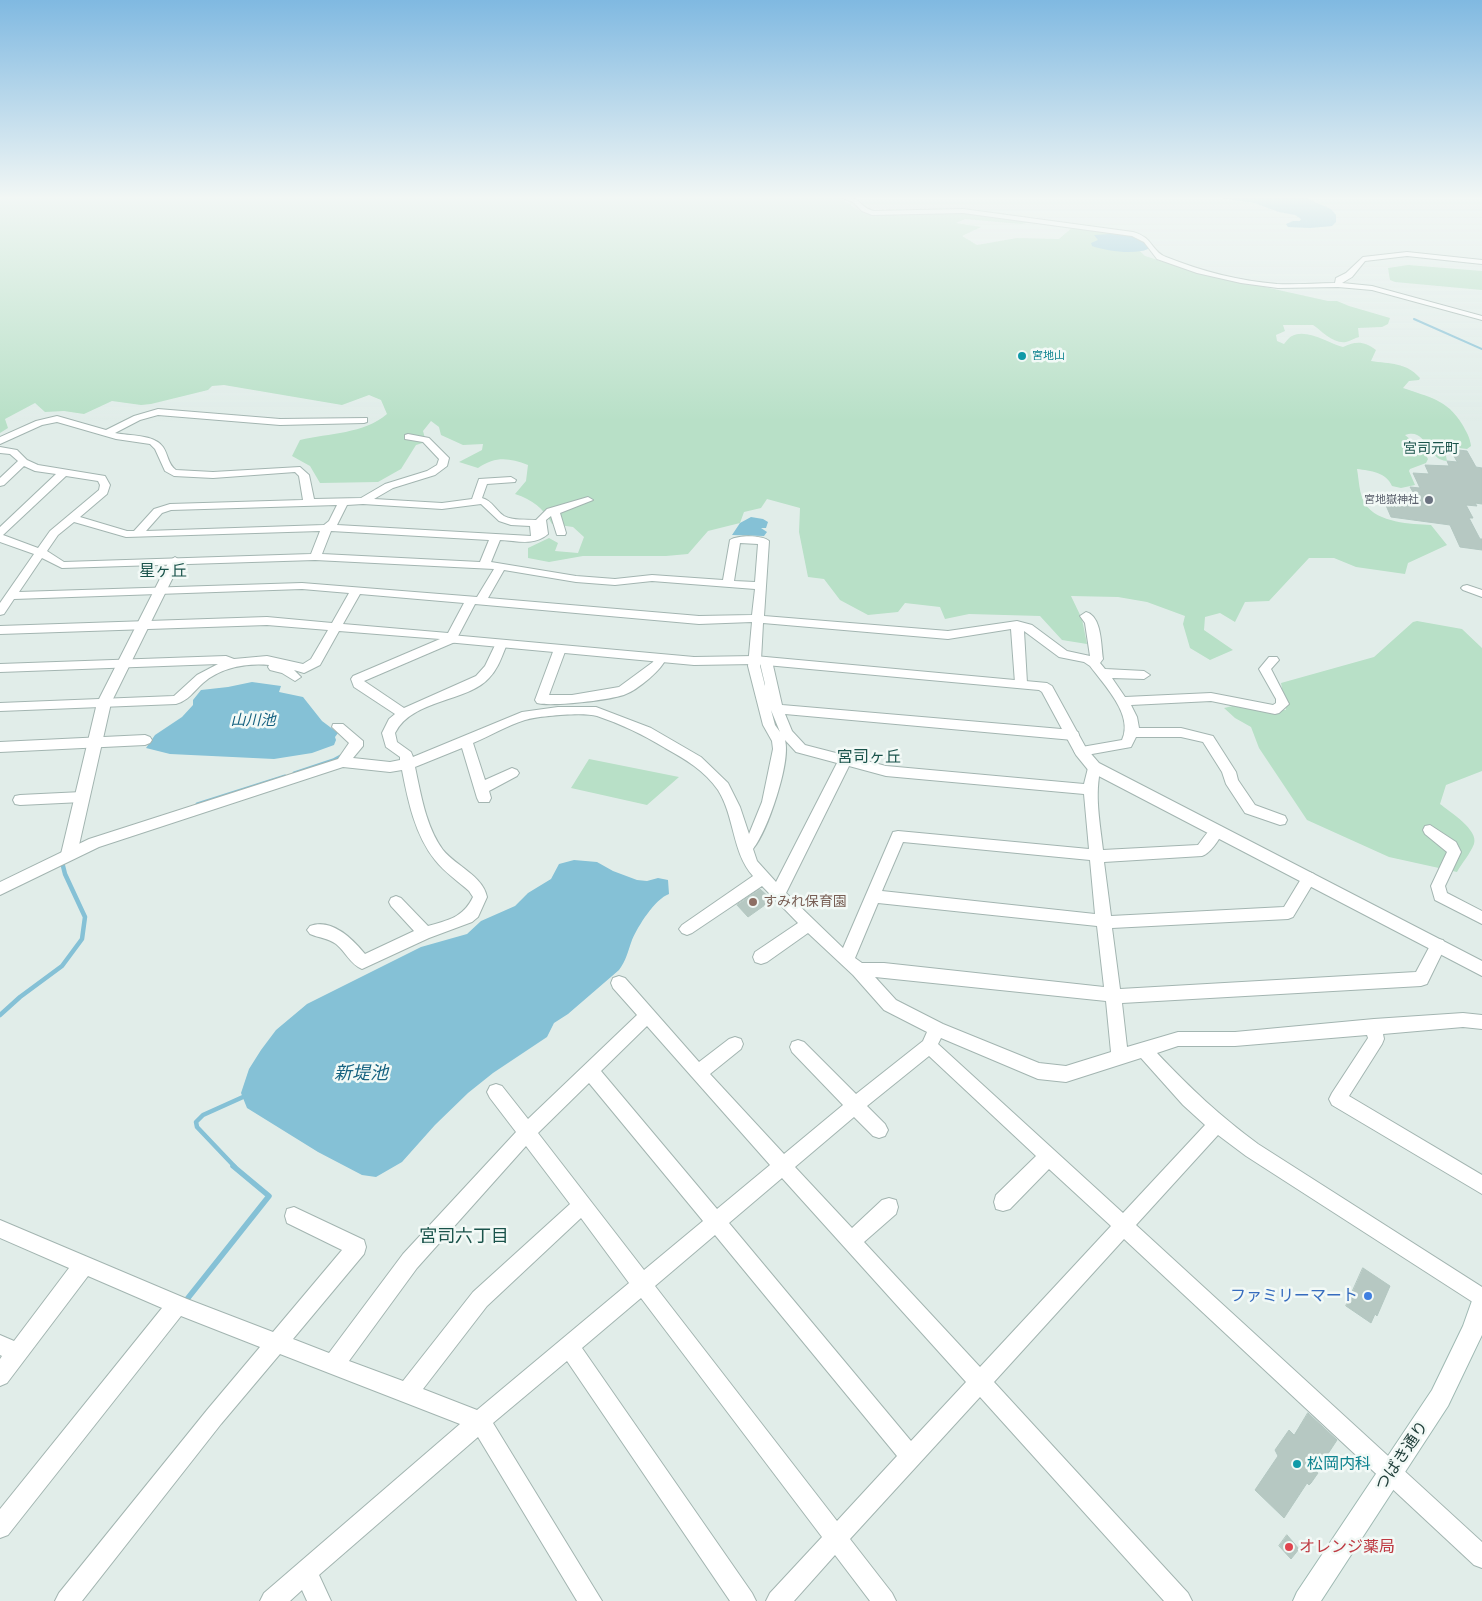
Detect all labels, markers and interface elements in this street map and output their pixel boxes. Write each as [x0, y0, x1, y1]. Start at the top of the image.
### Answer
place label: 宮地山 [1032, 349, 1065, 363]
marker: 宮地山 [1016, 350, 1028, 362]
district label: 宮司元町 [1403, 441, 1459, 457]
place label: 宮地嶽神社 [1364, 493, 1419, 507]
marker: 宮地嶽神社 [1423, 494, 1435, 506]
district label: 星ヶ丘 [139, 561, 187, 581]
water label: 山川池 [231, 711, 275, 729]
district label: 宮司ヶ丘 [837, 747, 901, 767]
place label: すみれ保育園 [763, 894, 847, 910]
marker: すみれ保育園 [747, 896, 759, 908]
water label: 新堤池 [334, 1063, 388, 1085]
district label: 宮司六丁目 [419, 1226, 509, 1248]
place label: ファミリーマート [1230, 1286, 1358, 1306]
marker: ファミリーマート [1362, 1290, 1374, 1302]
street label: つばき通り [1372, 1417, 1432, 1495]
place label: 松岡内科 [1307, 1454, 1371, 1474]
marker: 松岡内科 [1291, 1458, 1303, 1470]
place label: オレンジ薬局 [1299, 1537, 1395, 1557]
marker: オレンジ薬局 [1283, 1541, 1295, 1553]

